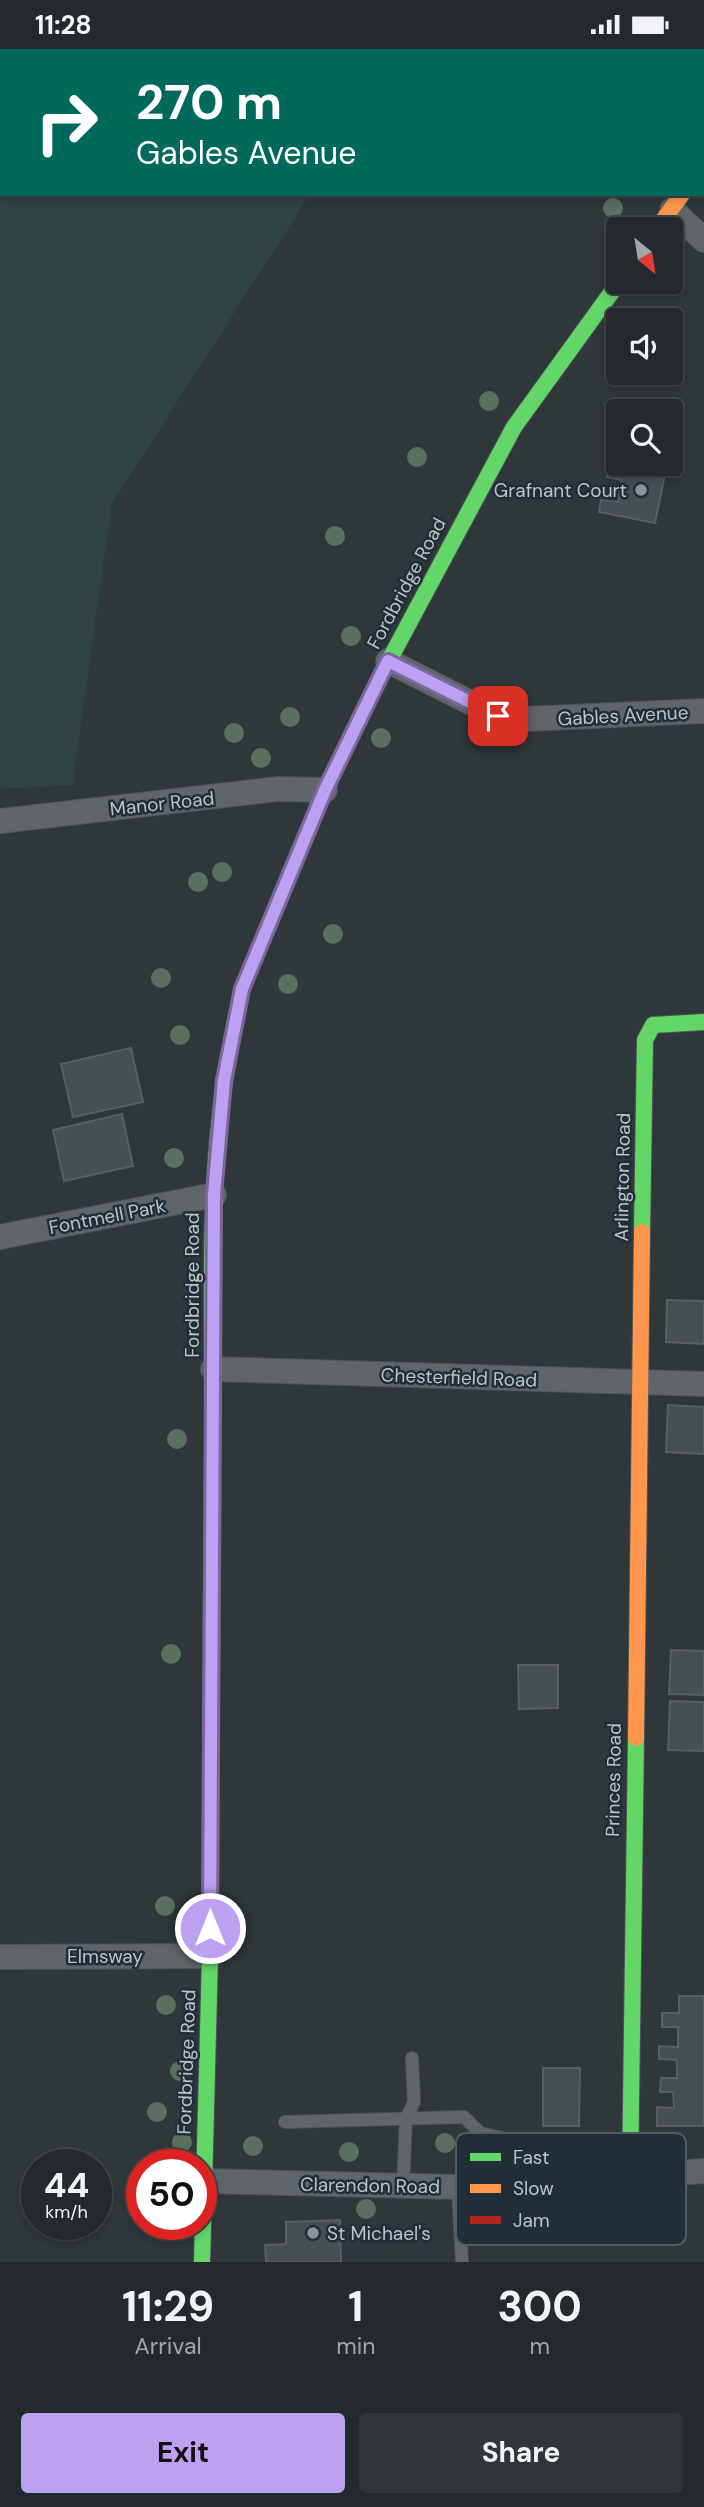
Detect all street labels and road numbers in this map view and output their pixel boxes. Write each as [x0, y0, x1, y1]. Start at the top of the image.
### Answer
street label: Fordbridge Road [361, 513, 452, 653]
street label: Gables Avenue [557, 700, 689, 731]
street label: Manor Road [109, 786, 215, 821]
street label: Arlington Road [609, 1113, 636, 1242]
street label: Fontmell Park [47, 1193, 168, 1240]
street label: Fordbridge Road [180, 1212, 205, 1358]
street label: Chesterfield Road [380, 1362, 538, 1393]
street label: Princes Road [600, 1723, 627, 1837]
street label: Elmsway [67, 1944, 143, 1969]
street label: Fordbridge Road [171, 1989, 202, 2135]
street label: Clarendon Road [300, 2172, 440, 2199]

